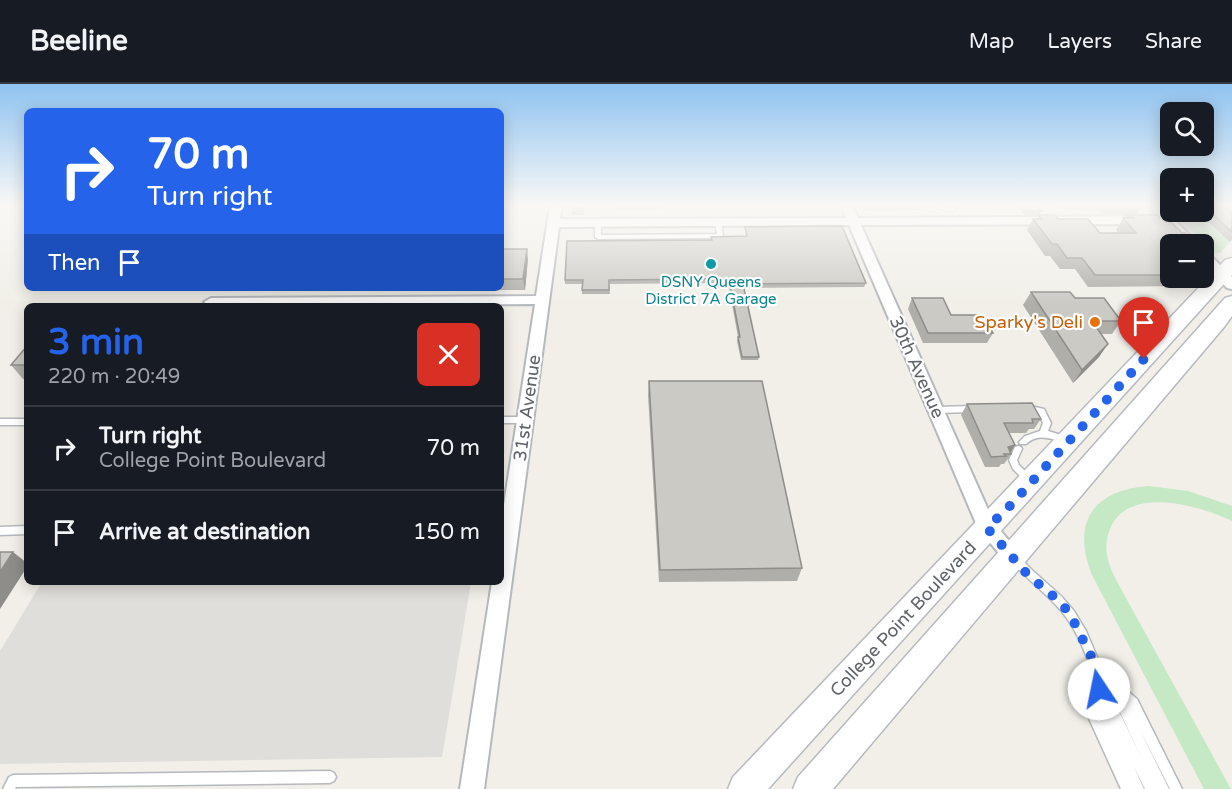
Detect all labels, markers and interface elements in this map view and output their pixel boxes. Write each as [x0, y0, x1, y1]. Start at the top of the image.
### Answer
text: Beeline [30, 24, 128, 58]
text: Map [969, 29, 1014, 54]
text: Layers [1047, 29, 1112, 54]
text: Share [1145, 29, 1202, 54]
map controls [1160, 102, 1214, 288]
button: search [1160, 102, 1214, 156]
text: 70 m [147, 129, 249, 180]
icon: right [48, 132, 126, 210]
button: + [1160, 168, 1214, 222]
text: Turn right [147, 180, 273, 213]
button: − [1160, 234, 1214, 288]
icon: arrive [113, 246, 146, 279]
text: Then [48, 250, 101, 276]
marker: DSNY Queens District 7A Garage [704, 257, 718, 271]
place label: DSNY Queens District 7A Garage [645, 273, 777, 308]
pin [1118, 297, 1169, 359]
icon: arrive [1127, 306, 1160, 339]
place label: Sparky's Deli [975, 311, 1083, 333]
street label: 30th Avenue [885, 312, 949, 422]
marker: Sparky's Deli [1088, 315, 1102, 329]
text: 3 min [48, 321, 144, 364]
button: close [417, 323, 480, 386]
street label: 31st Avenue [509, 353, 545, 463]
text: 220 m · 20:49 [48, 365, 180, 389]
text: Turn right [99, 423, 201, 449]
icon: right [48, 432, 81, 465]
text: 70 m [426, 435, 480, 461]
text: College Point Boulevard [99, 449, 326, 473]
icon: arrive [48, 516, 81, 549]
text: Arrive at destination [99, 519, 310, 545]
text: 150 m [413, 519, 480, 545]
street label: College Point Boulevard [825, 537, 981, 701]
position arrow [1067, 657, 1131, 721]

